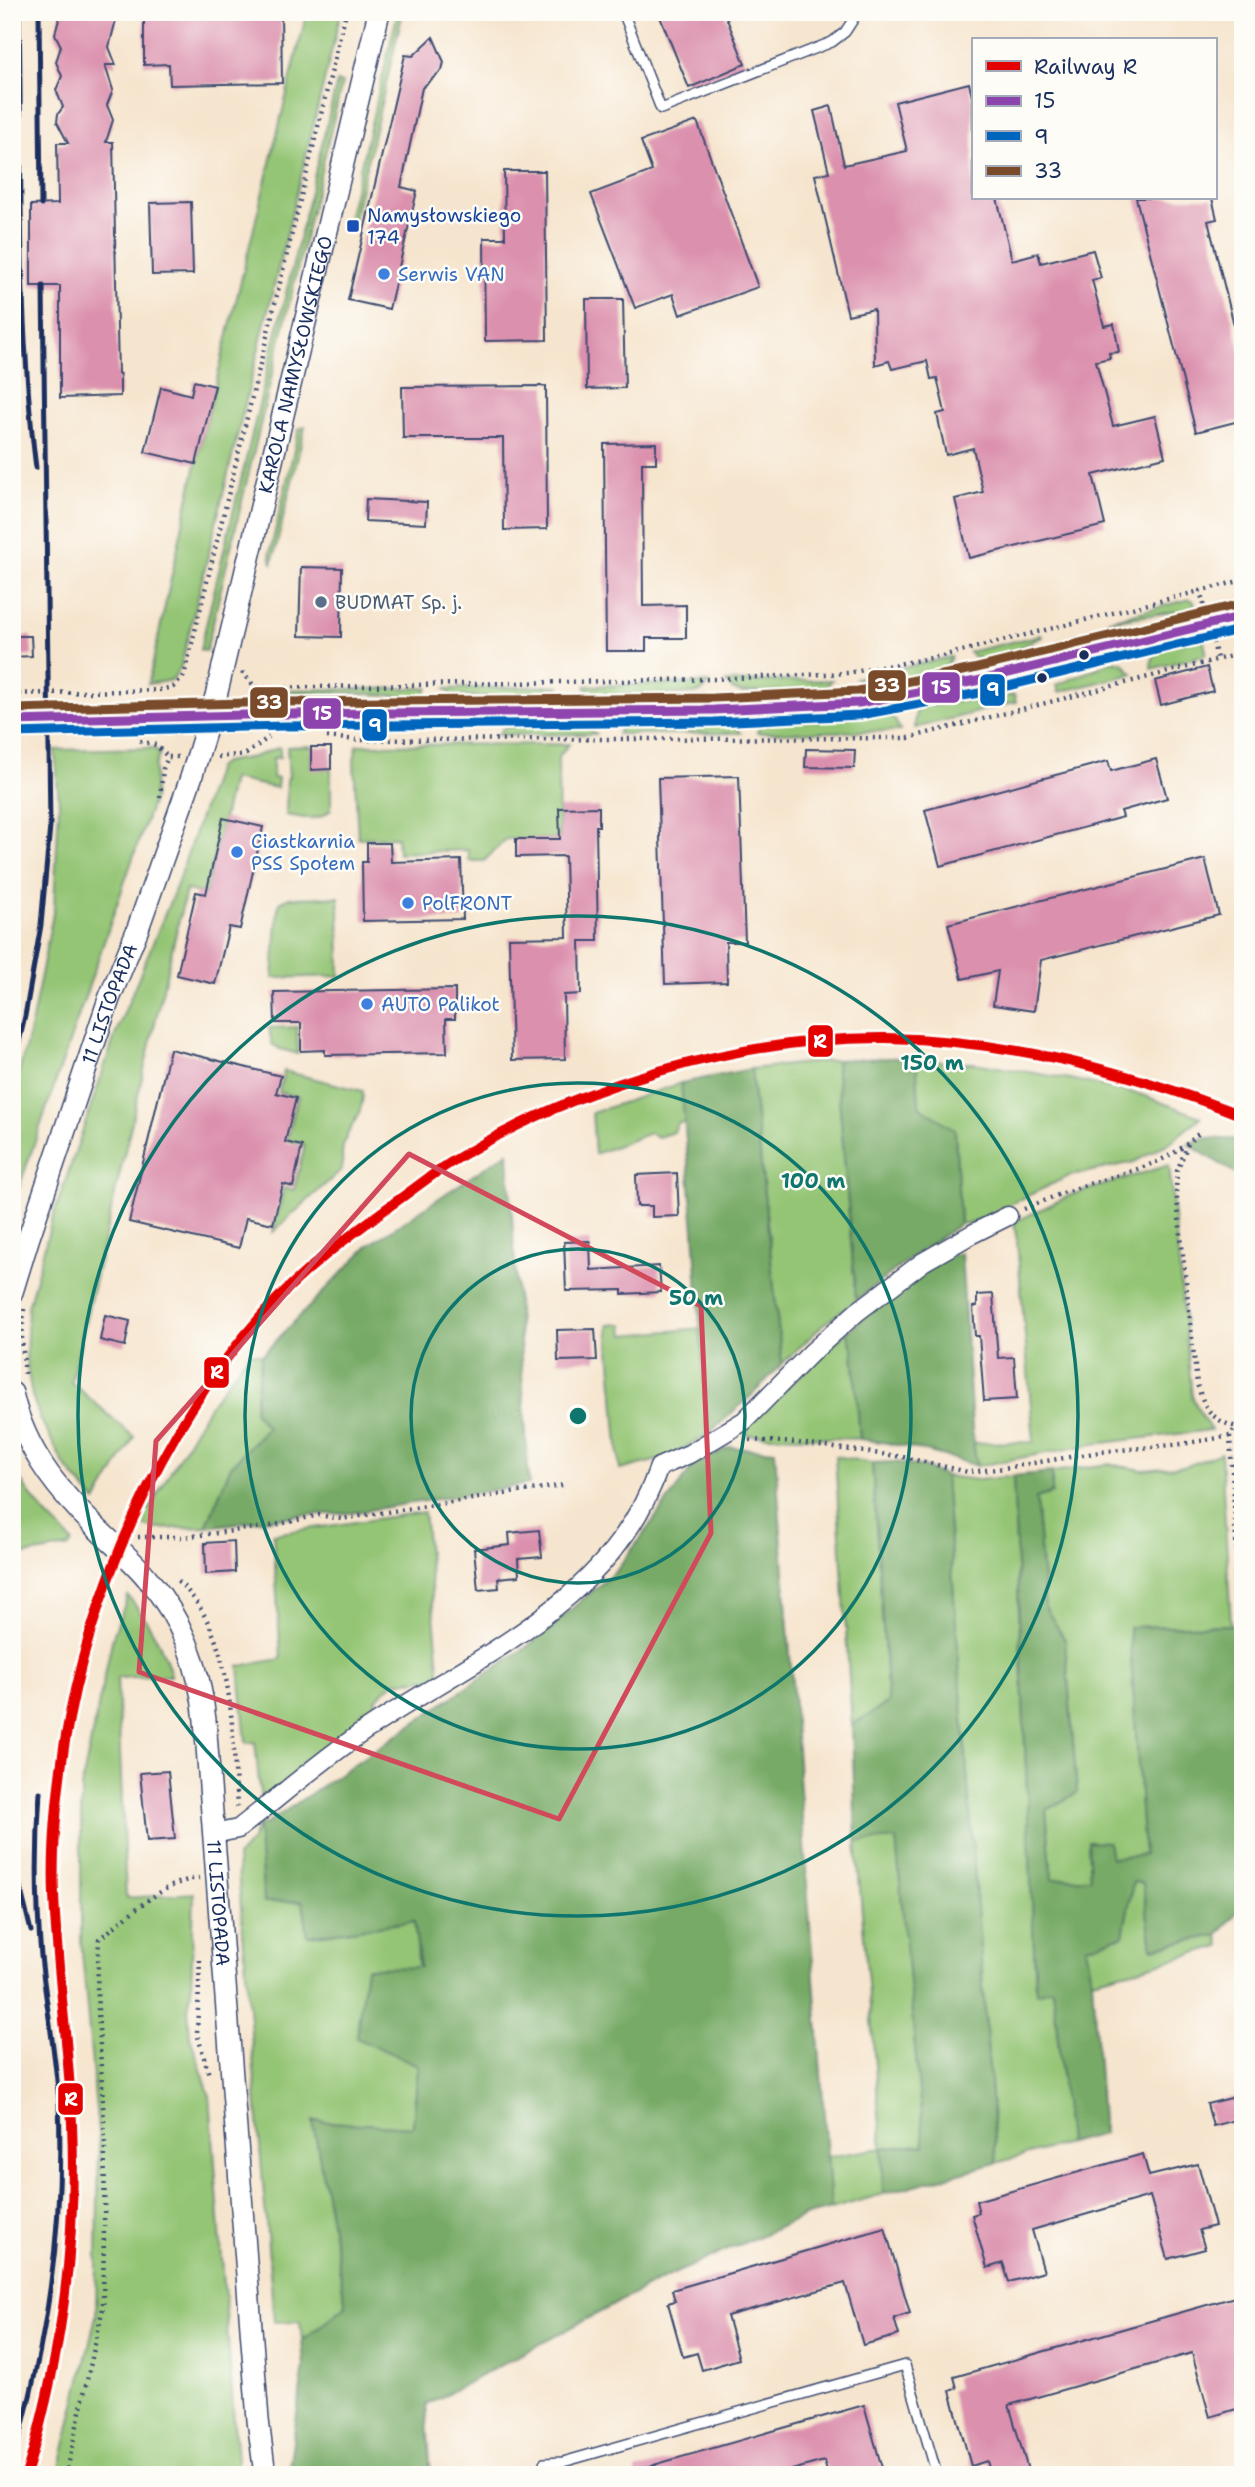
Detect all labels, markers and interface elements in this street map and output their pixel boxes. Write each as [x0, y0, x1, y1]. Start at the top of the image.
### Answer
legend [972, 38, 1216, 200]
text: Railway R [1034, 53, 1137, 81]
text: 15 [1034, 87, 1055, 115]
text: 9 [1034, 123, 1049, 151]
text: 33 [1034, 157, 1062, 185]
place label: Namysłowskiego 174 [367, 203, 521, 250]
marker: Namysłowskiego 174 [345, 218, 361, 234]
street label: KAROLA NAMYSŁOWSKIEGO [253, 233, 338, 496]
place label: Serwis VAN [398, 262, 505, 287]
marker: Serwis VAN [376, 266, 392, 282]
place label: BUDMAT Sp. j. [335, 590, 462, 615]
marker: BUDMAT Sp. j. [313, 594, 329, 610]
unlabelled marker [1077, 648, 1091, 662]
line badge: 33 [867, 669, 907, 702]
line badge: 15 [921, 671, 961, 704]
unlabelled marker [1035, 671, 1049, 685]
text: 33 [874, 673, 900, 698]
line badge: 9 [979, 673, 1006, 707]
text: 15 [931, 675, 951, 700]
text: 9 [986, 677, 1000, 702]
line badge: 33 [249, 686, 289, 719]
text: 33 [256, 690, 282, 715]
line badge: 15 [302, 697, 342, 730]
text: 15 [312, 701, 332, 726]
line badge: 9 [361, 708, 388, 742]
text: 9 [368, 713, 382, 738]
place label: Ciastkarnia PSS Społem [251, 829, 355, 876]
marker: Ciastkarnia PSS Społem [229, 844, 245, 860]
place label: PolFRONT [422, 891, 512, 916]
marker: PolFRONT [400, 895, 416, 911]
street label: 11 LISTOPADA [76, 940, 143, 1068]
place label: AUTO Palikot [381, 992, 500, 1017]
marker: AUTO Palikot [359, 996, 375, 1012]
line badge: R [807, 1024, 834, 1058]
text: R [813, 1029, 827, 1054]
text: 150 m [900, 1049, 964, 1077]
text: 100 m [781, 1167, 845, 1195]
text: 50 m [669, 1284, 723, 1312]
line badge: R [203, 1356, 230, 1389]
text: R [210, 1360, 224, 1385]
centre of rings [566, 1404, 590, 1428]
street label: 11 LISTOPADA [201, 1839, 236, 1967]
line badge: R [57, 2082, 84, 2116]
text: R [64, 2087, 78, 2112]

